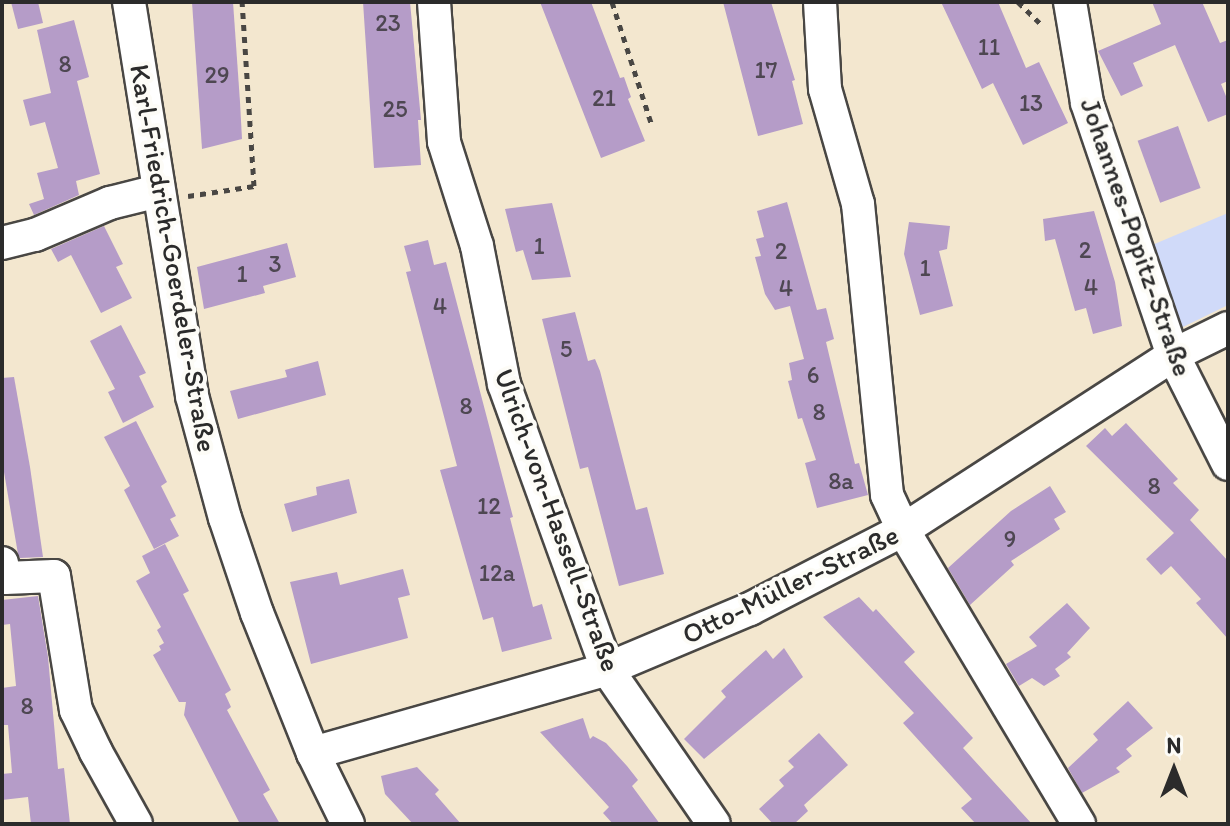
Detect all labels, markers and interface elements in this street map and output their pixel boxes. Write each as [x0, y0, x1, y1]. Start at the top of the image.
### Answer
house number: 23 [375, 9, 401, 37]
house number: 11 [978, 33, 1000, 61]
house number: 8 [58, 50, 72, 78]
house number: 17 [754, 56, 778, 84]
street label: Karl-Friedrich-Goerdeler-Straße [123, 61, 225, 455]
house number: 29 [204, 61, 230, 89]
house number: 21 [592, 84, 616, 112]
house number: 13 [1019, 89, 1043, 117]
street label: Johannes-Popitz-Straße [1074, 94, 1200, 380]
house number: 25 [382, 95, 408, 123]
house number: 1 [533, 232, 545, 260]
house number: 2 [1079, 236, 1091, 264]
house number: 2 [775, 237, 787, 265]
house number: 3 [268, 250, 282, 278]
house number: 1 [919, 254, 931, 282]
house number: 1 [236, 260, 248, 288]
house number: 4 [1084, 273, 1098, 301]
house number: 4 [779, 274, 793, 302]
house number: 4 [433, 292, 447, 320]
house number: 5 [560, 335, 572, 363]
house number: 6 [807, 361, 819, 389]
street label: Ulrich-von-Hassell-Straße [488, 364, 628, 676]
house number: 8 [459, 392, 473, 420]
house number: 8 [812, 398, 826, 426]
house number: 8a [828, 467, 854, 495]
house number: 8 [1147, 472, 1161, 500]
house number: 12 [477, 492, 501, 520]
street label: Otto-Müller-Straße [676, 517, 904, 651]
house number: 9 [1004, 525, 1016, 553]
house number: 12a [479, 559, 515, 587]
house number: 8 [20, 692, 34, 720]
north arrow [1134, 730, 1214, 810]
text: N [1167, 732, 1181, 759]

